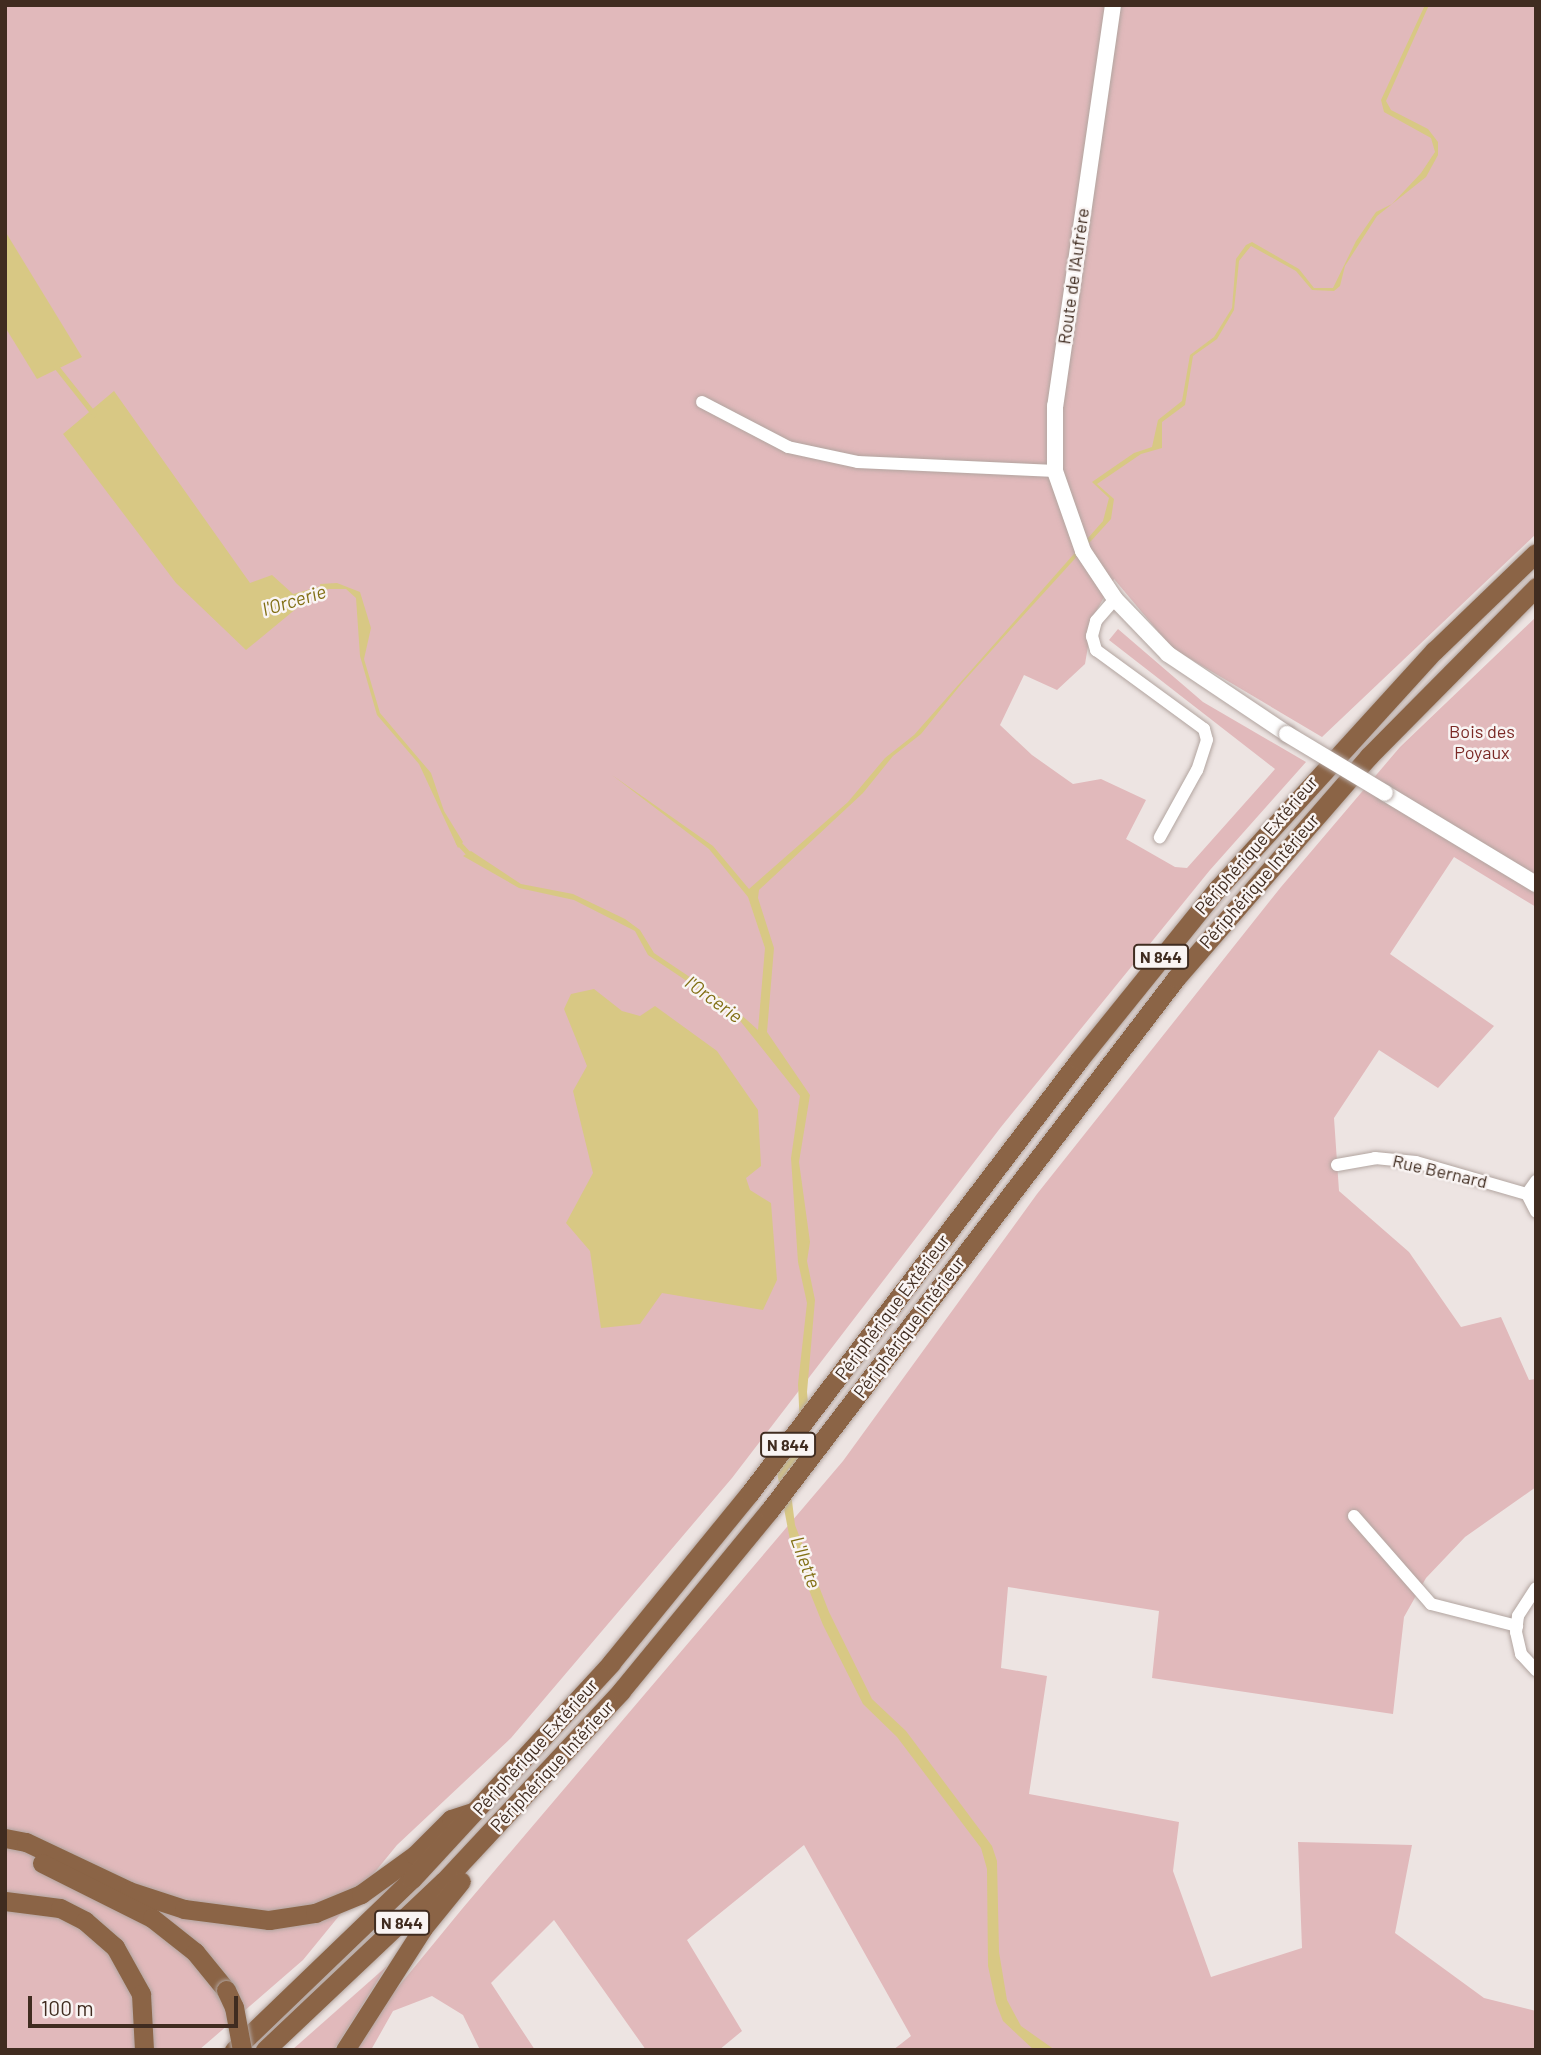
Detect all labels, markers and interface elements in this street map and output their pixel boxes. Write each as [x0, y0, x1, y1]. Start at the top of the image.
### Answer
street label: Route de l'Aufrère [1053, 206, 1093, 346]
water label: l'Orcerie [259, 580, 329, 620]
park label: Bois des Poyaux [1449, 721, 1515, 764]
street label: Périphérique Extérieur [1190, 771, 1322, 919]
street label: Périphérique Intérieur [1195, 809, 1323, 953]
road number: N 844 [1133, 945, 1189, 970]
water label: l'Orcerie [681, 971, 747, 1027]
street label: Rue Bernard [1391, 1150, 1489, 1192]
street label: Périphérique Extérieur [830, 1230, 954, 1384]
street label: Périphérique Intérieur [849, 1252, 969, 1402]
road number: N 844 [760, 1432, 816, 1457]
water label: L'Ilette [786, 1533, 826, 1591]
street label: Périphérique Extérieur [468, 1674, 602, 1820]
street label: Périphérique Intérieur [486, 1696, 618, 1836]
road number: N 844 [374, 1910, 430, 1936]
scale bar [32, 1982, 242, 2026]
text: 100 m [41, 1995, 94, 2020]

